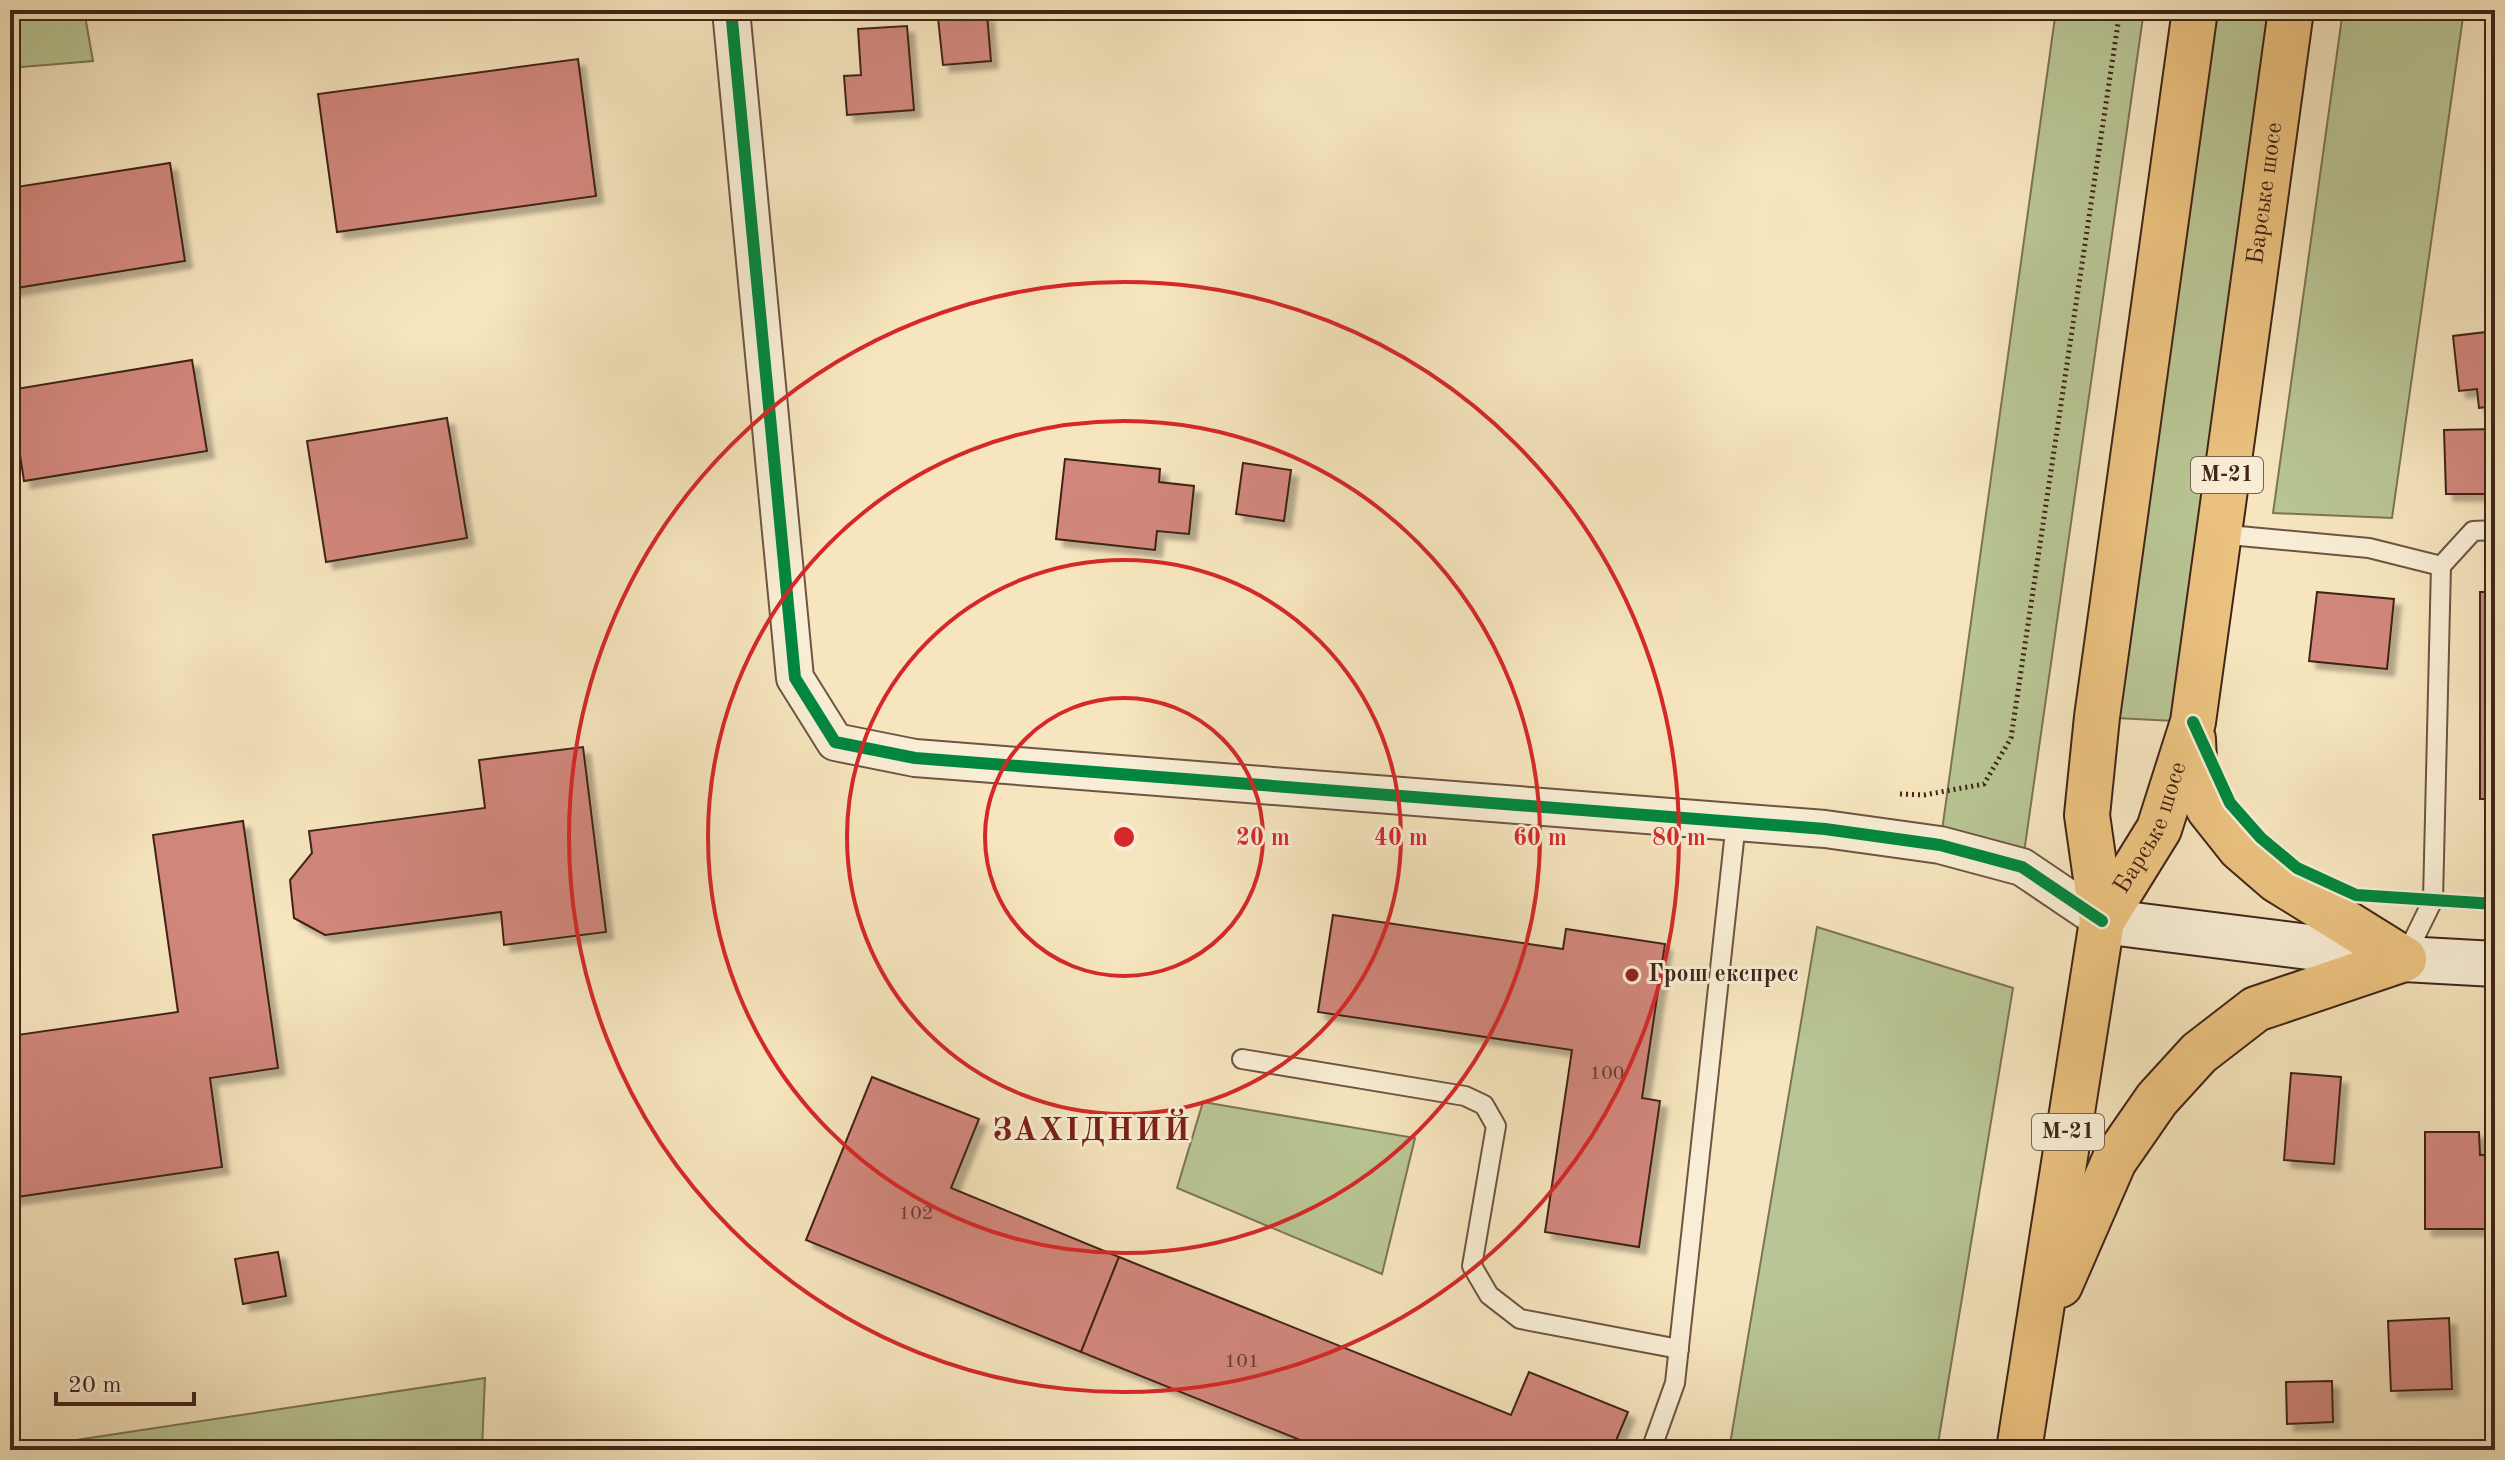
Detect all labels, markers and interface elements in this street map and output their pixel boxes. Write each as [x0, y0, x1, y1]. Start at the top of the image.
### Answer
street label: Барське шосе [2244, 121, 2287, 266]
road number: М-21 [2191, 457, 2263, 493]
street label: Барське шосе [2110, 759, 2191, 898]
centre of rings [1110, 823, 1138, 851]
text: 20 m [1236, 827, 1290, 851]
text: 40 m [1374, 827, 1428, 851]
text: 60 m [1513, 827, 1567, 851]
text: 80 m [1652, 827, 1706, 851]
place label: Грош експрес [1648, 963, 1799, 987]
marker: Грош експрес [1623, 966, 1641, 984]
house number: 100 [1590, 1064, 1624, 1084]
district label: ЗАХІДНИЙ [992, 1108, 1192, 1148]
road number: М-21 [2032, 1114, 2104, 1150]
house number: 102 [899, 1204, 933, 1224]
house number: 101 [1225, 1352, 1259, 1372]
scale bar [56, 1356, 194, 1406]
text: 20 m [68, 1374, 122, 1398]

